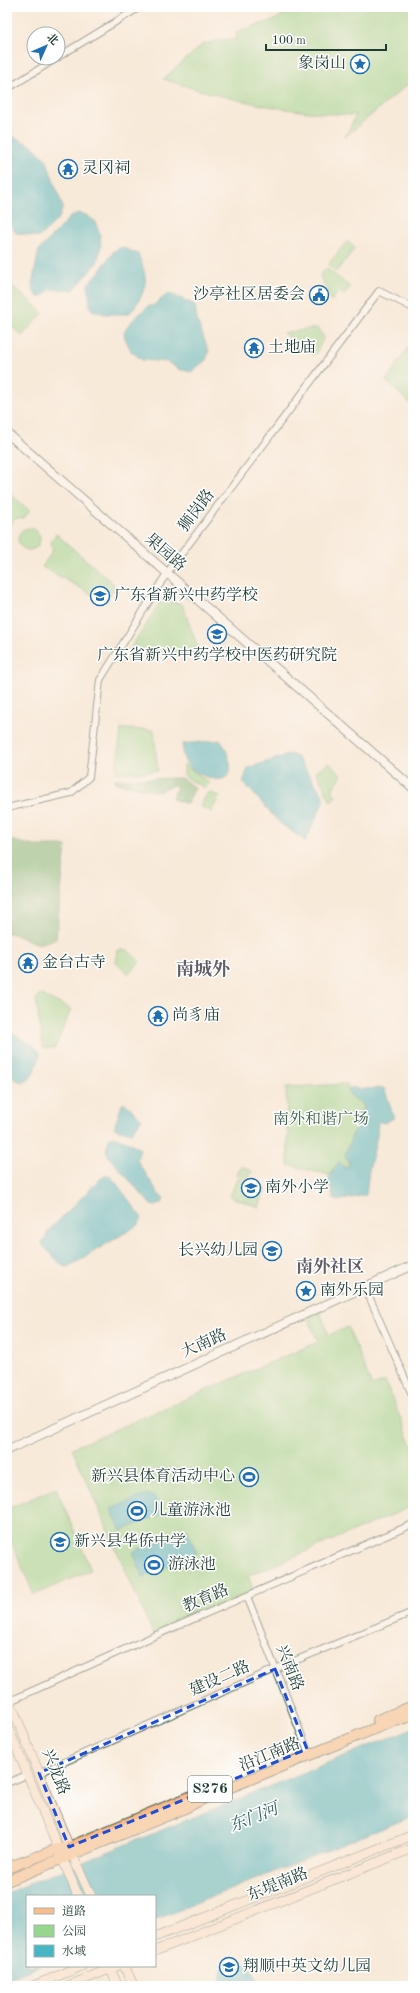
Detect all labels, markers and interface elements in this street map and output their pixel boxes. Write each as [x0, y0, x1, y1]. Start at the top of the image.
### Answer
north arrow [26, 26, 66, 66]
scale bar [266, 26, 386, 52]
text: 北 [44, 32, 60, 48]
text: 100 m [272, 35, 306, 47]
place icon: 象岗山 [349, 53, 371, 75]
place label: 象岗山 [298, 54, 346, 72]
temple icon: 灵冈祠 [57, 158, 79, 180]
place label: 灵冈祠 [82, 159, 130, 177]
public building icon: 沙亭社区居委会 [308, 284, 330, 306]
place label: 沙亭社区居委会 [193, 285, 305, 303]
temple icon: 土地庙 [243, 337, 265, 359]
place label: 土地庙 [268, 338, 316, 356]
street label: 狮岗路 [175, 486, 218, 535]
street label: 果园路 [142, 530, 190, 575]
school or university icon: 广东省新兴中药学校 [89, 585, 111, 607]
place label: 广东省新兴中药学校 [114, 586, 258, 604]
school or university icon: 广东省新兴中药学校中医药研究院 [206, 623, 228, 645]
place label: 广东省新兴中药学校中医药研究院 [97, 646, 337, 664]
temple icon: 金台古寺 [17, 952, 39, 974]
place label: 金台古寺 [42, 953, 106, 971]
district label: 南城外 [176, 959, 230, 979]
temple icon: 尚豸庙 [147, 1005, 169, 1027]
place label: 尚豸庙 [172, 1006, 220, 1024]
park label: 南外和谐广场 [273, 1110, 369, 1128]
school or university icon: 南外小学 [240, 1177, 262, 1199]
place label: 南外小学 [265, 1178, 329, 1196]
school or university icon: 长兴幼儿园 [261, 1240, 283, 1262]
place label: 长兴幼儿园 [178, 1241, 258, 1259]
district label: 南外社区 [296, 1257, 364, 1276]
place icon: 南外乐园 [295, 1280, 317, 1302]
place label: 南外乐园 [320, 1281, 384, 1299]
street label: 大南路 [178, 1325, 229, 1361]
sports icon: 新兴县体育活动中心 [238, 1466, 260, 1488]
place label: 新兴县体育活动中心 [91, 1467, 235, 1485]
sports icon: 儿童游泳池 [126, 1500, 148, 1522]
place label: 儿童游泳池 [151, 1501, 231, 1519]
school or university icon: 新兴县华侨中学 [49, 1531, 71, 1553]
place label: 新兴县华侨中学 [74, 1532, 186, 1550]
sports icon: 游泳池 [143, 1554, 165, 1576]
place label: 游泳池 [168, 1555, 216, 1573]
street label: 教育路 [180, 1580, 231, 1616]
street label: 兴南路 [273, 1642, 307, 1693]
street label: 建设二路 [187, 1657, 252, 1699]
street label: 沿江南路 [237, 1734, 303, 1774]
street label: 兴龙路 [39, 1746, 73, 1797]
road number: S276 [188, 1776, 232, 1802]
water label: 东门河 [226, 1798, 284, 1835]
street label: 东堤南路 [245, 1864, 311, 1904]
legend [26, 1895, 156, 1967]
text: 道路 [62, 1904, 86, 1918]
text: 公园 [62, 1925, 86, 1938]
text: 水域 [62, 1944, 86, 1958]
school or university icon: 翔顺中英文幼儿园 [218, 1956, 240, 1978]
place label: 翔顺中英文幼儿园 [243, 1957, 371, 1975]

